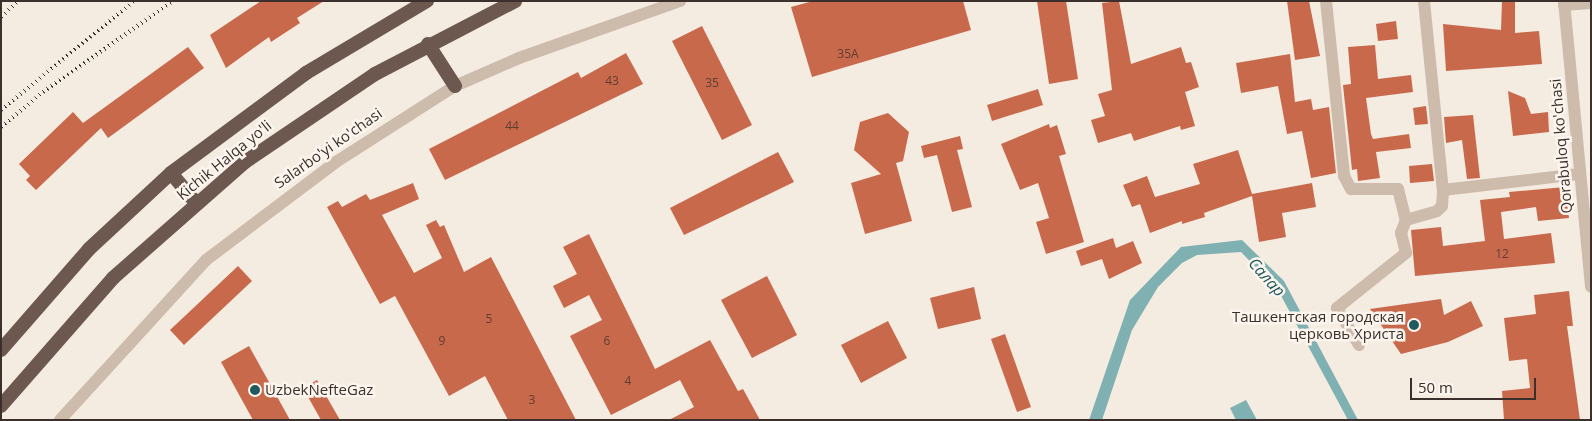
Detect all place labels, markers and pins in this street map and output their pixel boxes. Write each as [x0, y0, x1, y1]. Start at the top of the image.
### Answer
place label: Ташкентская городская церковь Христа [1232, 307, 1404, 342]
marker: Ташкентская городская церковь Христа [1408, 319, 1420, 331]
place label: UzbekNefteGaz [265, 381, 373, 399]
marker: UzbekNefteGaz [249, 384, 261, 396]

